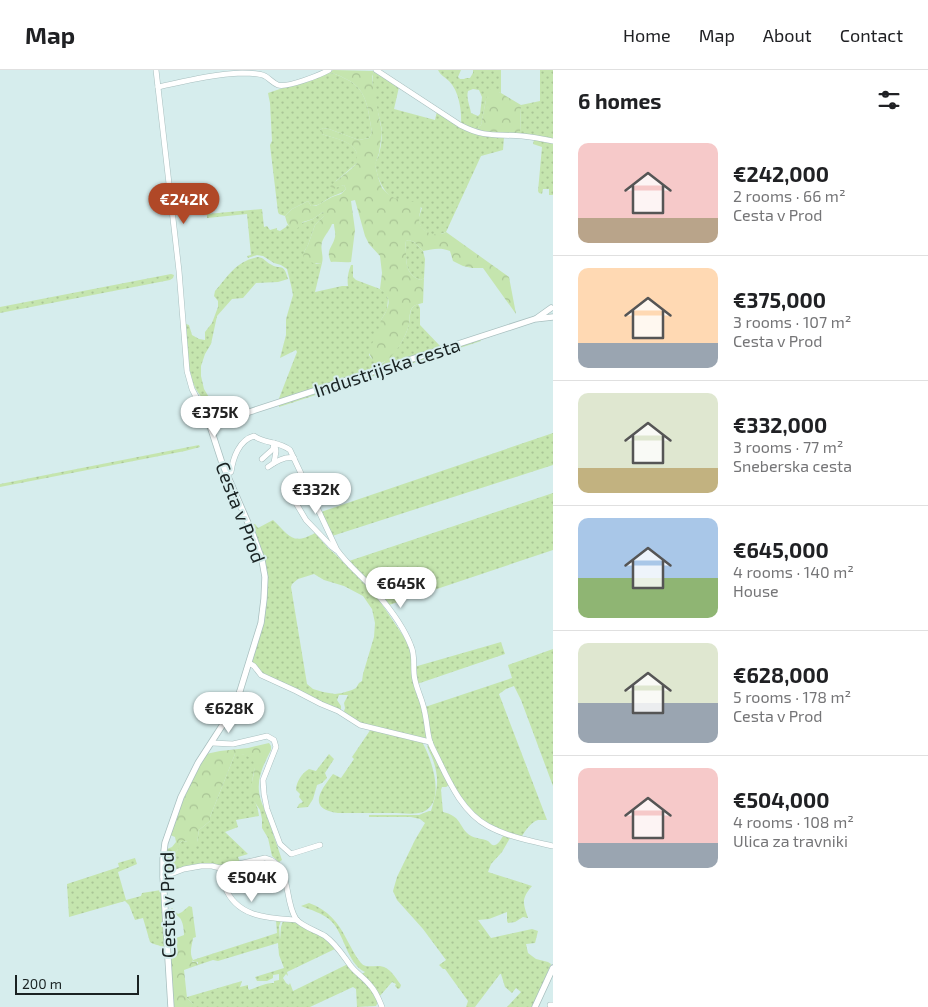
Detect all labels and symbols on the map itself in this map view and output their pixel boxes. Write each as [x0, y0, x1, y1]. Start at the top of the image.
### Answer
pin: €242K [149, 182, 219, 225]
street label: Industrijska cesta [311, 333, 463, 401]
pin: €375K [180, 396, 250, 438]
street label: Cesta v Prod [211, 458, 271, 566]
pin: €332K [281, 472, 351, 515]
pin: €645K [366, 566, 436, 609]
pin: €628K [194, 692, 264, 734]
street label: Cesta v Prod [155, 852, 179, 958]
pin: €504K [217, 860, 287, 903]
scale bar [15, 972, 139, 995]

